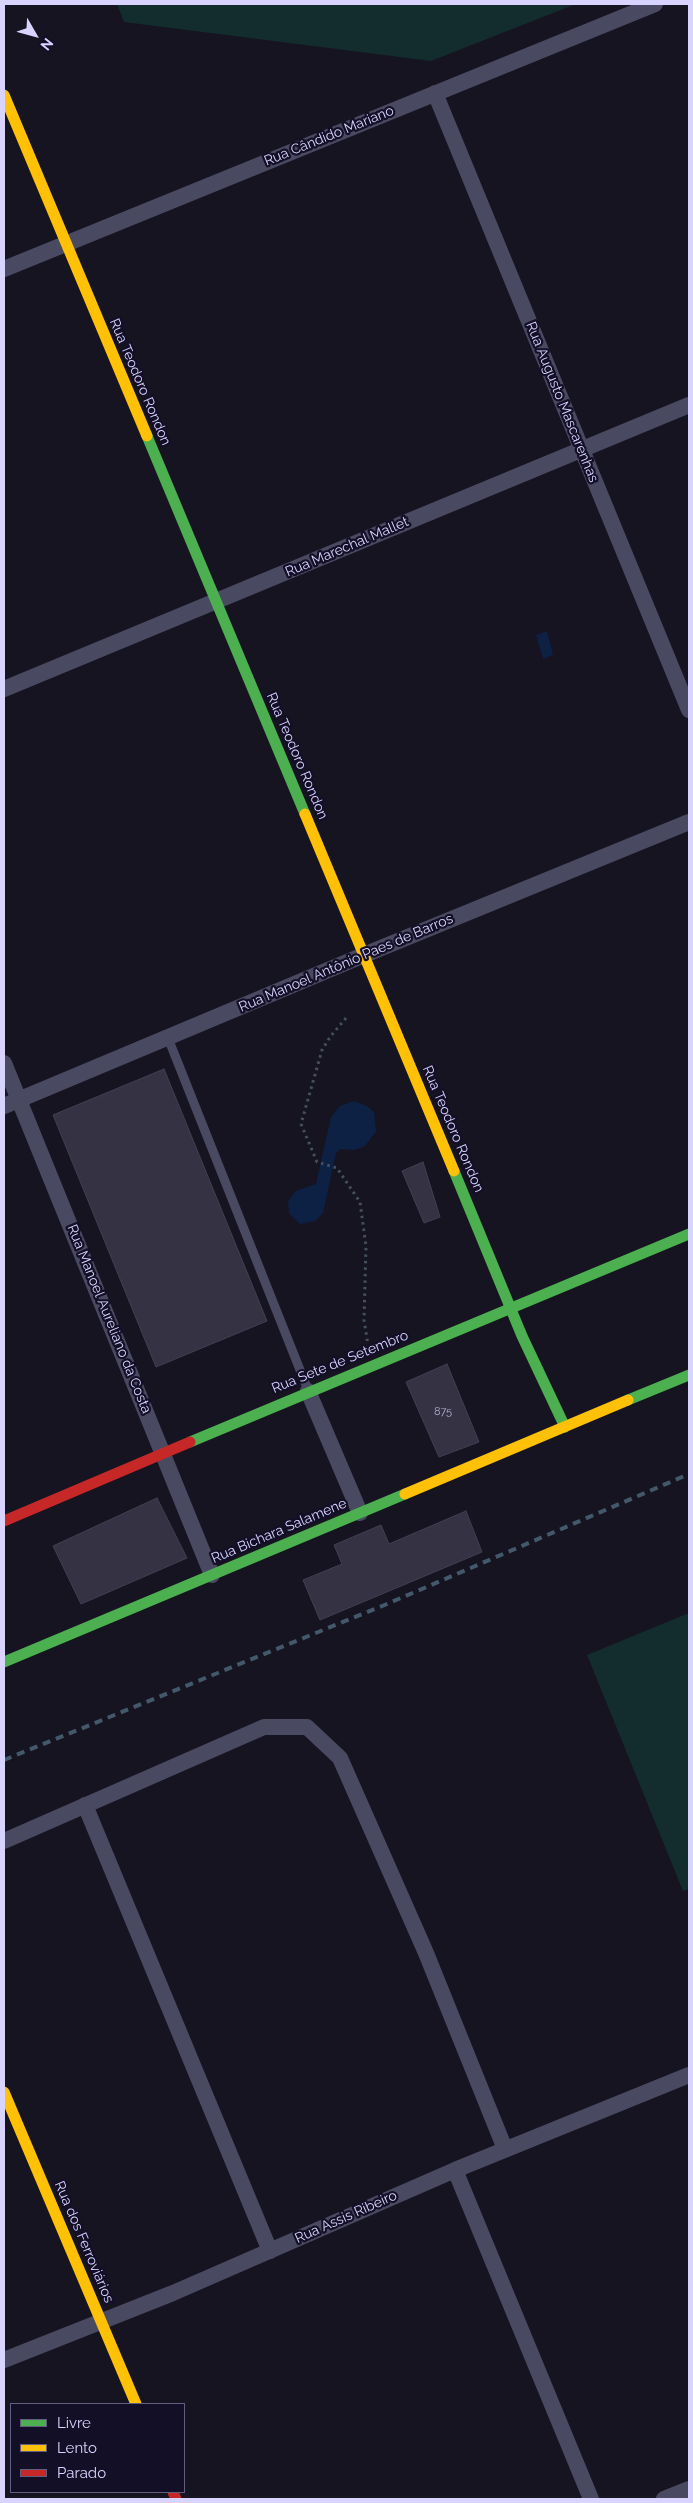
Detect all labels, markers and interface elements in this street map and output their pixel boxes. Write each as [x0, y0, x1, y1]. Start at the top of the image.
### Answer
north arrow [10, 10, 60, 60]
text: N [37, 35, 56, 53]
street label: Rua Cândido Mariano [262, 102, 396, 170]
street label: Rua Teodoro Rondon [106, 316, 174, 448]
street label: Rua Augusto Mascarenhas [522, 319, 602, 485]
street label: Rua Marechal Mallet [283, 513, 411, 581]
street label: Rua Teodoro Rondon [263, 690, 331, 822]
street label: Rua Manoel Antônio Paes de Barros [236, 910, 456, 1016]
street label: Rua Teodoro Rondon [419, 1063, 487, 1195]
street label: Rua Manoel Aureliano da Costa [63, 1222, 155, 1416]
street label: Rua Sete de Setembro [269, 1327, 411, 1397]
house number: 875 [434, 1405, 452, 1419]
street label: Rua Bichara Salamene [209, 1495, 349, 1567]
street label: Rua dos Ferroviários [51, 2179, 117, 2305]
street label: Rua Assis Ribeiro [292, 2187, 400, 2247]
legend [10, 2403, 185, 2493]
text: Livre [57, 2414, 91, 2432]
text: Lento [57, 2439, 97, 2457]
text: Parado [57, 2464, 106, 2482]

